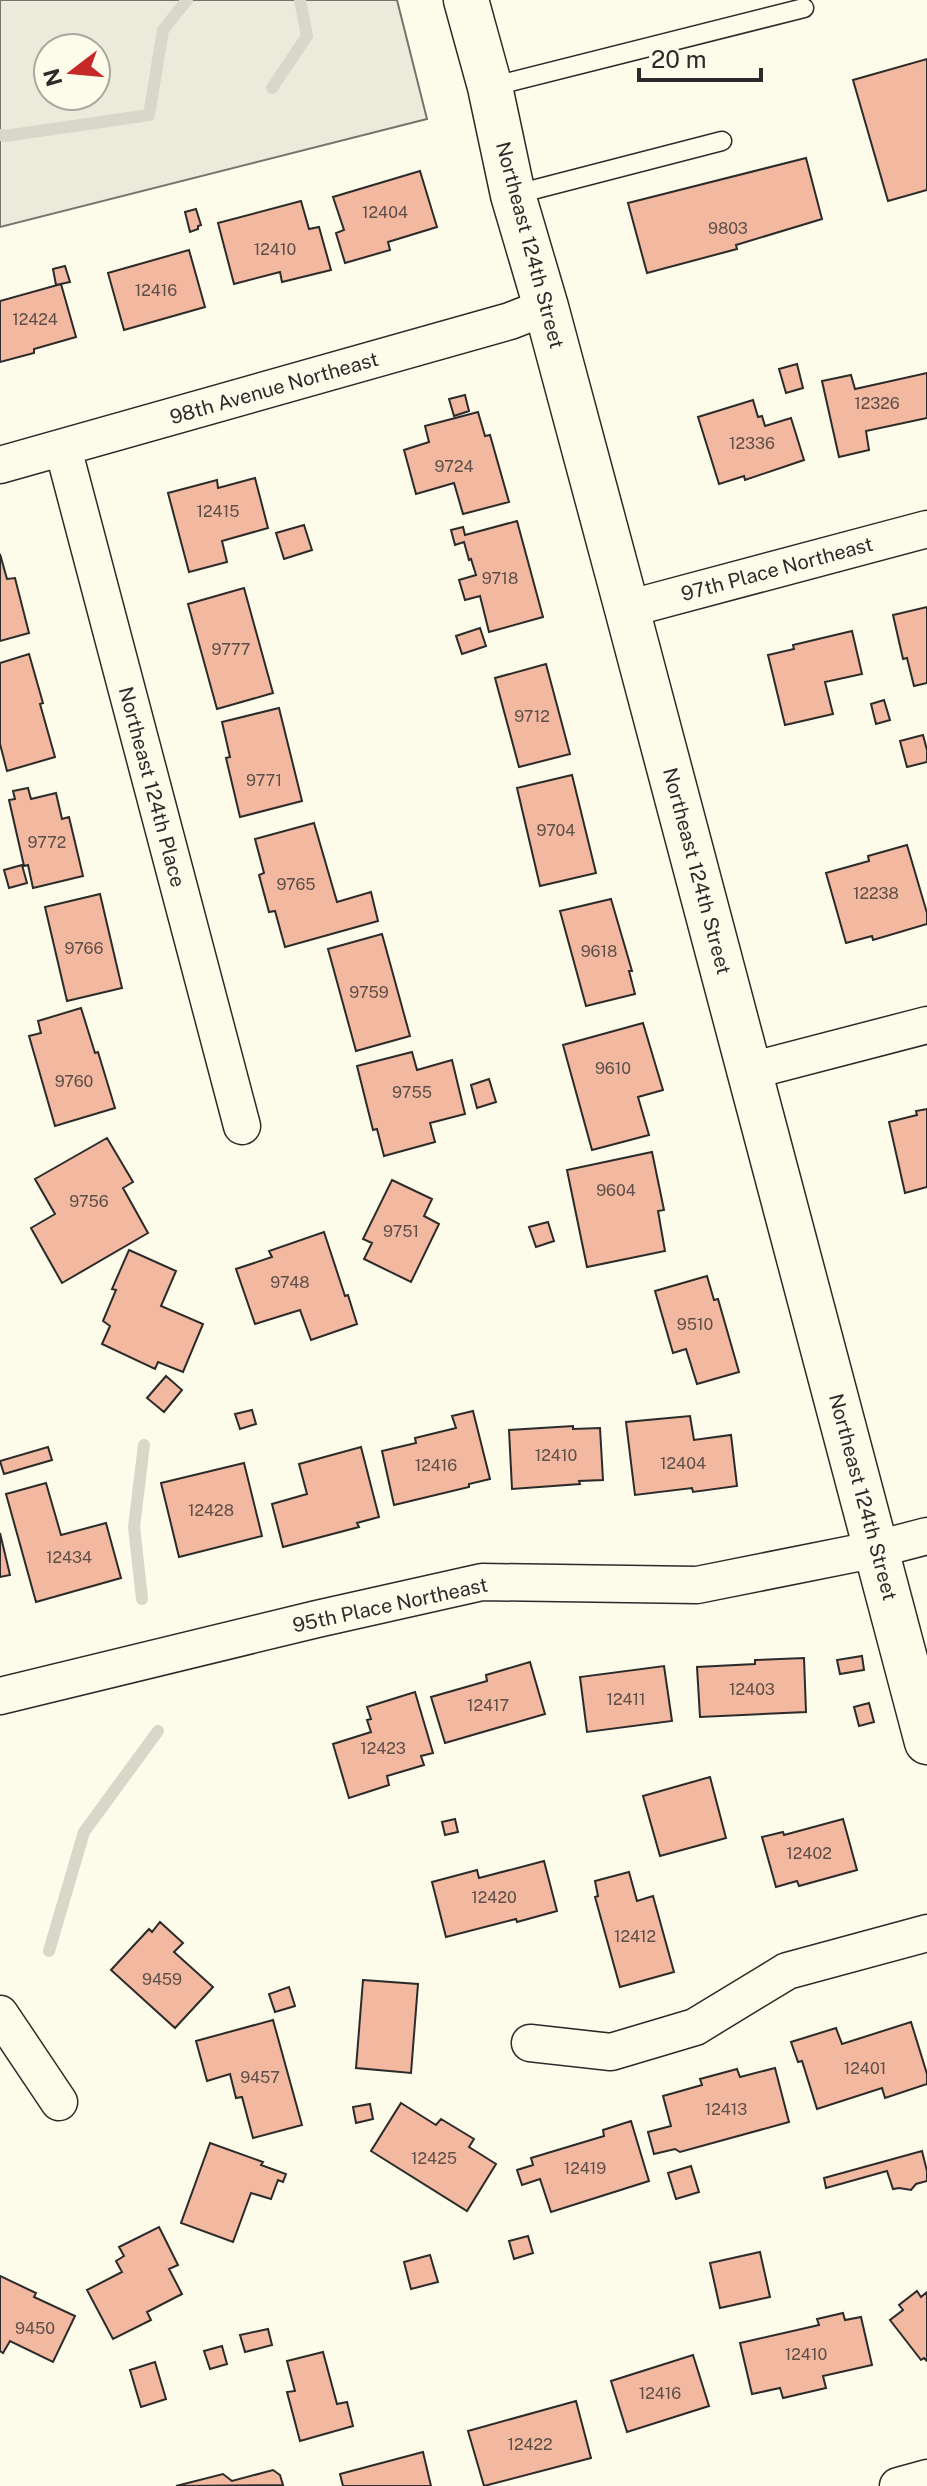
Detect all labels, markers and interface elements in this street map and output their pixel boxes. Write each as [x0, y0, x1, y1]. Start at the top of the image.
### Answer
north arrow [32, 32, 112, 112]
scale bar [639, 32, 761, 82]
text: 20 m [651, 45, 707, 73]
text: N [38, 66, 68, 89]
street label: Northeast 124th Street [491, 139, 569, 351]
house number: 12404 [362, 203, 408, 222]
house number: 9803 [708, 219, 748, 238]
house number: 12410 [254, 240, 296, 259]
house number: 12416 [135, 281, 177, 300]
house number: 12424 [12, 310, 58, 329]
street label: 98th Avenue Northeast [167, 347, 381, 429]
house number: 12326 [854, 394, 900, 413]
house number: 12336 [729, 434, 775, 453]
house number: 9724 [434, 457, 474, 476]
house number: 12415 [197, 502, 239, 521]
street label: 97th Place Northeast [678, 532, 876, 606]
house number: 9718 [482, 569, 518, 588]
house number: 9777 [212, 640, 250, 659]
street label: Northeast 124th Place [114, 684, 190, 890]
house number: 9712 [514, 707, 550, 726]
street label: Northeast 124th Street [658, 765, 736, 977]
house number: 9771 [246, 771, 282, 790]
house number: 9704 [537, 821, 575, 840]
house number: 9772 [28, 833, 66, 852]
house number: 9765 [276, 875, 316, 894]
house number: 12238 [853, 884, 899, 903]
house number: 9766 [65, 939, 103, 958]
house number: 9618 [581, 942, 617, 961]
house number: 9759 [349, 983, 389, 1002]
house number: 9610 [595, 1059, 631, 1078]
house number: 9760 [55, 1072, 94, 1091]
house number: 9755 [392, 1083, 432, 1102]
house number: 9604 [596, 1181, 636, 1200]
house number: 9756 [69, 1192, 109, 1211]
house number: 9751 [383, 1222, 419, 1241]
house number: 9748 [270, 1273, 310, 1292]
house number: 9510 [677, 1315, 713, 1334]
street label: Northeast 124th Street [824, 1391, 902, 1603]
house number: 12410 [535, 1446, 577, 1465]
house number: 12404 [660, 1454, 706, 1473]
house number: 12416 [415, 1456, 457, 1475]
house number: 12428 [188, 1501, 234, 1520]
house number: 12434 [46, 1548, 92, 1567]
street label: 95th Place Northeast [290, 1573, 490, 1637]
house number: 12403 [729, 1680, 775, 1699]
house number: 12411 [606, 1690, 646, 1709]
house number: 12417 [467, 1696, 509, 1715]
house number: 12423 [360, 1739, 406, 1758]
house number: 12402 [786, 1844, 832, 1863]
house number: 12420 [471, 1888, 517, 1907]
house number: 12412 [614, 1927, 656, 1946]
house number: 9459 [142, 1970, 182, 1989]
house number: 12401 [844, 2059, 886, 2078]
house number: 9457 [240, 2068, 280, 2087]
house number: 12413 [705, 2100, 747, 2119]
house number: 12425 [411, 2149, 457, 2168]
house number: 12419 [564, 2159, 606, 2178]
house number: 9450 [15, 2319, 55, 2338]
house number: 12410 [785, 2345, 827, 2364]
house number: 12416 [639, 2384, 681, 2403]
house number: 12422 [507, 2435, 553, 2454]

